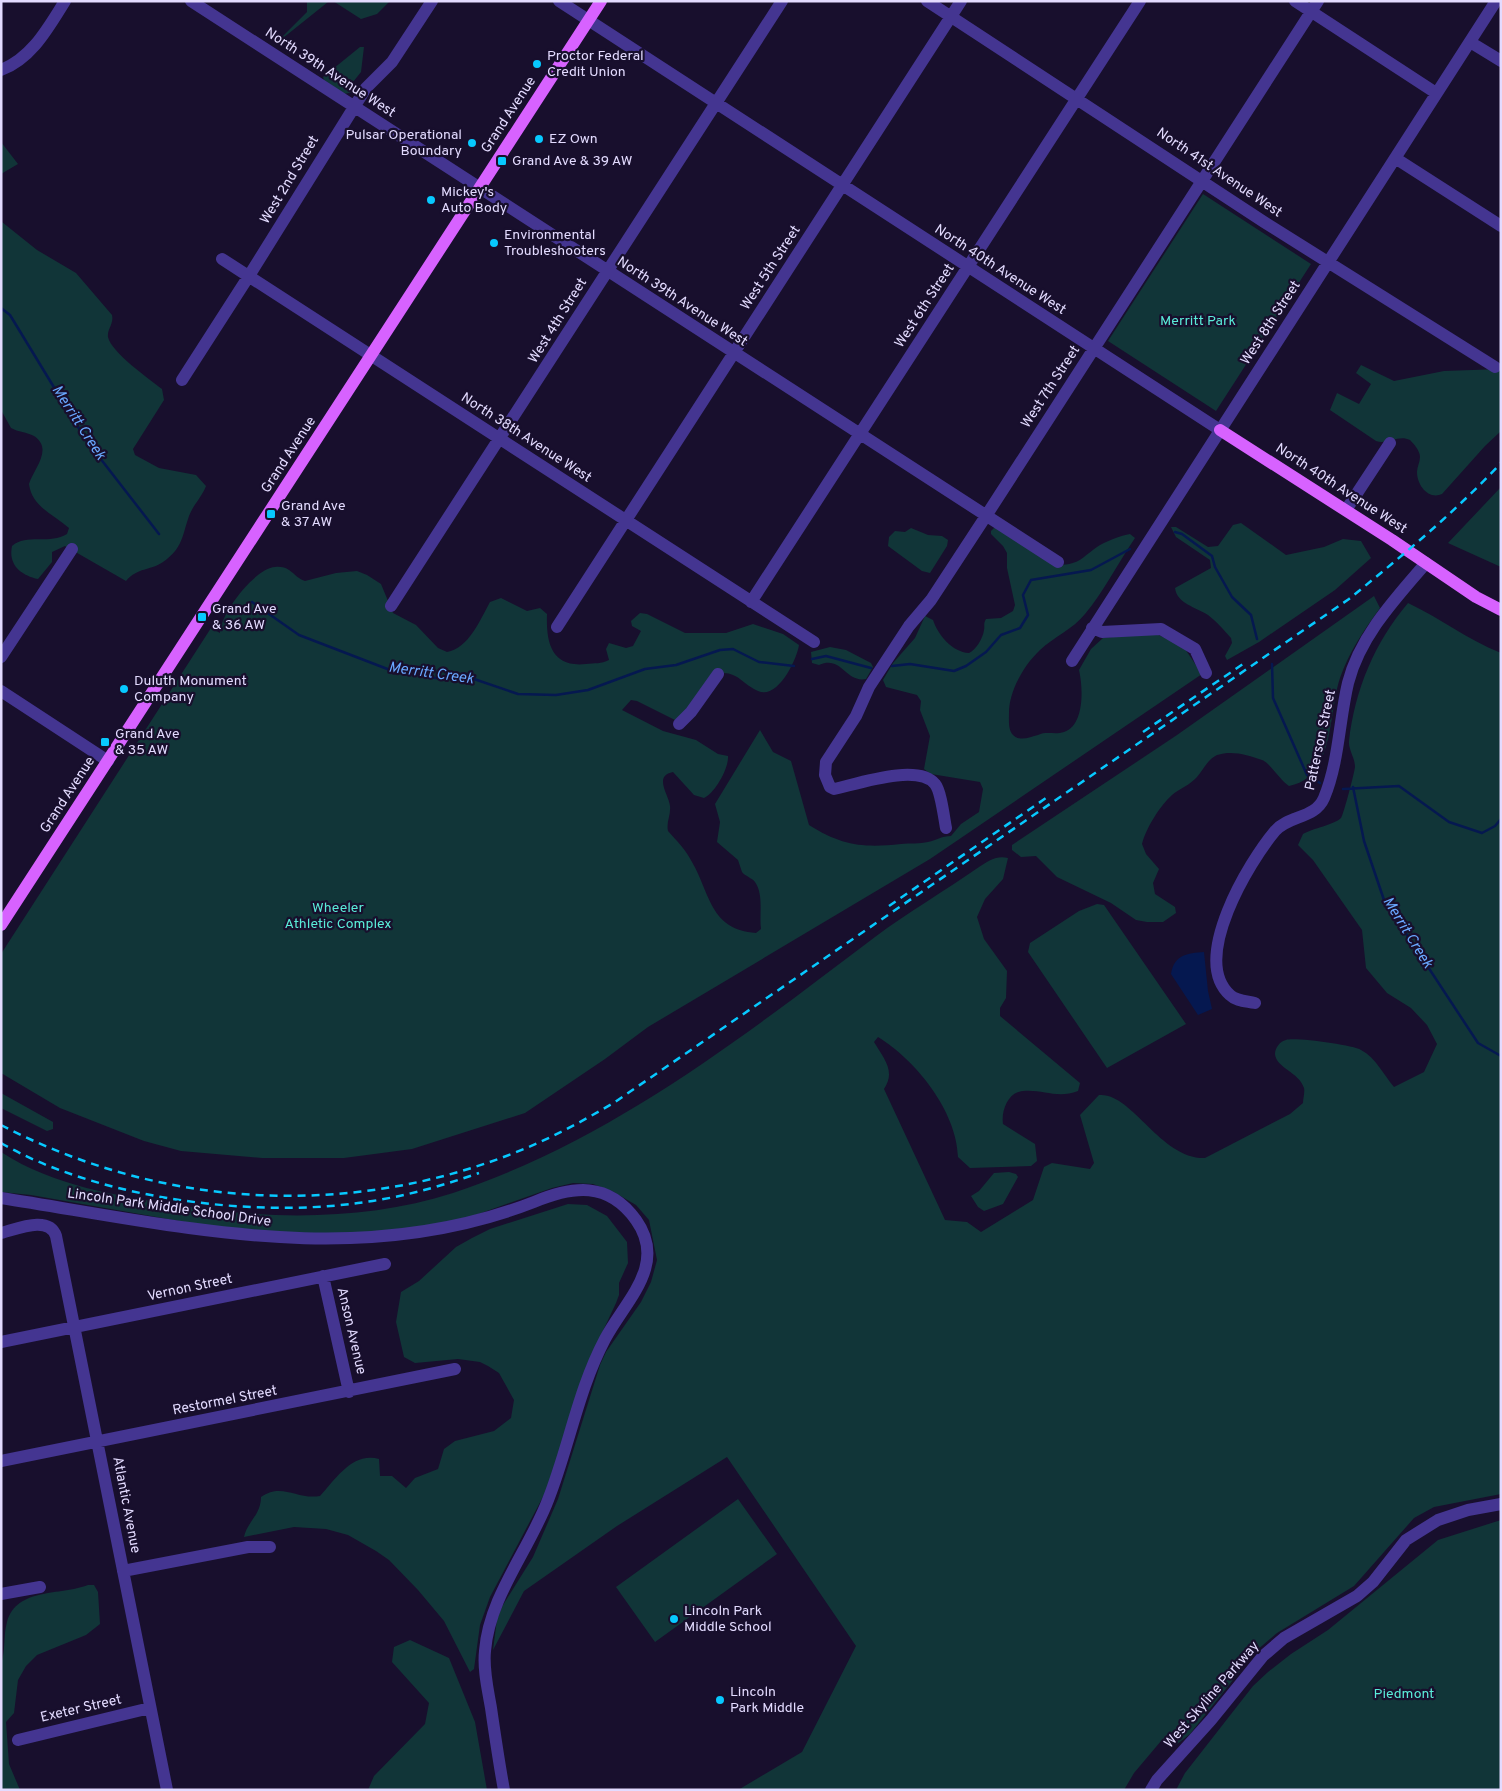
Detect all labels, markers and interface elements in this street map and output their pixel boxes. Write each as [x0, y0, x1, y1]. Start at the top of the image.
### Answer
street label: North 39th Avenue West [262, 24, 398, 122]
place label: Proctor Federal Credit Union [547, 48, 644, 81]
marker: Proctor Federal Credit Union [531, 58, 543, 70]
street label: Grand Avenue [478, 74, 540, 156]
street label: North 41st Avenue West [1153, 125, 1285, 221]
place label: Pulsar Operational Boundary [345, 127, 462, 160]
place label: EZ Own [549, 131, 598, 148]
street label: West 2nd Street [257, 133, 323, 227]
marker: EZ Own [533, 133, 545, 145]
marker: Pulsar Operational Boundary [466, 137, 478, 149]
place label: Grand Ave & 39 AW [512, 153, 633, 170]
marker: Grand Ave & 39 AW [496, 155, 508, 167]
place label: Mickey's Auto Body [441, 184, 507, 217]
marker: Mickey's Auto Body [425, 194, 437, 206]
street label: North 40th Avenue West [931, 221, 1069, 319]
street label: West 5th Street [737, 223, 805, 313]
place label: Environmental Troubleshooters [504, 227, 606, 260]
marker: Environmental Troubleshooters [488, 237, 500, 249]
street label: North 39th Avenue West [614, 253, 750, 351]
street label: West 6th Street [891, 261, 959, 351]
street label: West 4th Street [525, 275, 591, 367]
street label: West 8th Street [1237, 278, 1305, 368]
park label: Merritt Park [1160, 313, 1236, 330]
street label: West 7th Street [1018, 343, 1084, 431]
water label: Merritt Creek [47, 382, 110, 464]
street label: North 38th Avenue West [458, 389, 594, 487]
street label: Grand Avenue [258, 414, 320, 496]
street label: North 40th Avenue West [1272, 440, 1410, 538]
place label: Grand Ave & 37 AW [281, 498, 345, 531]
marker: Grand Ave & 37 AW [265, 508, 277, 520]
place label: Grand Ave & 36 AW [212, 601, 276, 634]
marker: Grand Ave & 36 AW [196, 611, 208, 623]
water label: Merritt Creek [387, 659, 475, 689]
place label: Duluth Monument Company [134, 673, 247, 706]
marker: Duluth Monument Company [118, 683, 130, 695]
street label: Patterson Street [1302, 688, 1340, 792]
place label: Grand Ave & 35 AW [115, 726, 179, 759]
marker: Grand Ave & 35 AW [99, 736, 111, 748]
street label: Grand Avenue [37, 754, 99, 836]
water label: Merrit Creek [1378, 894, 1437, 973]
park label: Wheeler Athletic Complex [285, 900, 391, 933]
street label: Lincoln Park Middle School Drive [66, 1185, 272, 1231]
street label: Vernon Street [146, 1271, 234, 1305]
street label: Anson Avenue [333, 1286, 369, 1376]
street label: Restormel Street [171, 1383, 279, 1419]
street label: Atlantic Avenue [108, 1455, 144, 1555]
place label: Lincoln Park Middle School [684, 1603, 772, 1636]
marker: Lincoln Park Middle School [668, 1613, 680, 1625]
street label: West Skyline Parkway [1161, 1638, 1263, 1752]
place label: Lincoln Park Middle [730, 1684, 804, 1717]
park label: Piedmont [1374, 1686, 1434, 1703]
street label: Exeter Street [39, 1691, 123, 1727]
marker: Lincoln Park Middle [714, 1694, 726, 1706]

